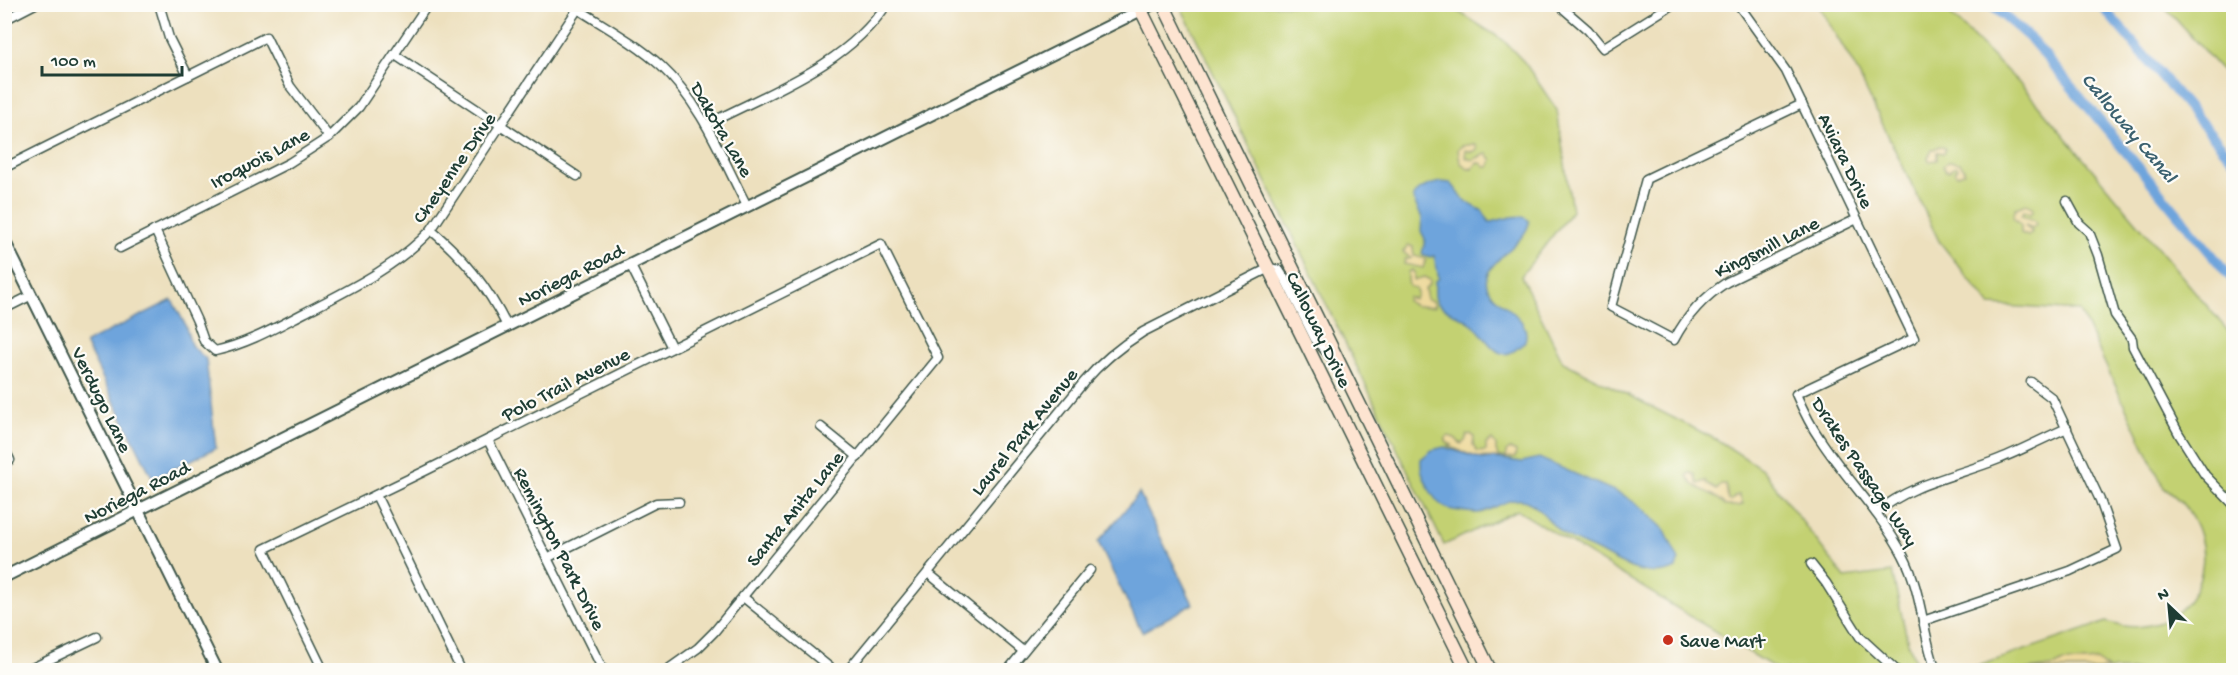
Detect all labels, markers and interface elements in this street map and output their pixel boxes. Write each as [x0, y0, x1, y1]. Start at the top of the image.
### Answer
scale bar [42, 39, 182, 77]
text: 100 m [50, 52, 96, 73]
water label: Calloway Canal [2074, 69, 2181, 190]
street label: Dakota Lane [683, 77, 757, 183]
street label: Cheyenne Drive [409, 109, 503, 229]
street label: Aviara Drive [1811, 110, 1877, 213]
street label: Iroquois Lane [207, 124, 315, 196]
street label: Kingsmill Lane [1712, 213, 1824, 285]
street label: Noriega Road [515, 239, 631, 314]
street label: Calloway Drive [1279, 269, 1355, 393]
street label: Verdugo Lane [64, 343, 136, 458]
street label: Polo Trail Avenue [498, 344, 635, 429]
street label: Laurel Park Avenue [967, 364, 1085, 502]
street label: Drakes Passage Way [1804, 392, 1922, 552]
street label: Santa Anita Lane [743, 447, 851, 573]
street label: Noriega Road [81, 456, 197, 531]
street label: Remington Park Drive [507, 464, 609, 635]
north arrow [2139, 576, 2199, 636]
text: N [2155, 585, 2173, 606]
place label: Save Mart [1680, 632, 1766, 655]
marker: Save Mart [1661, 633, 1675, 647]

